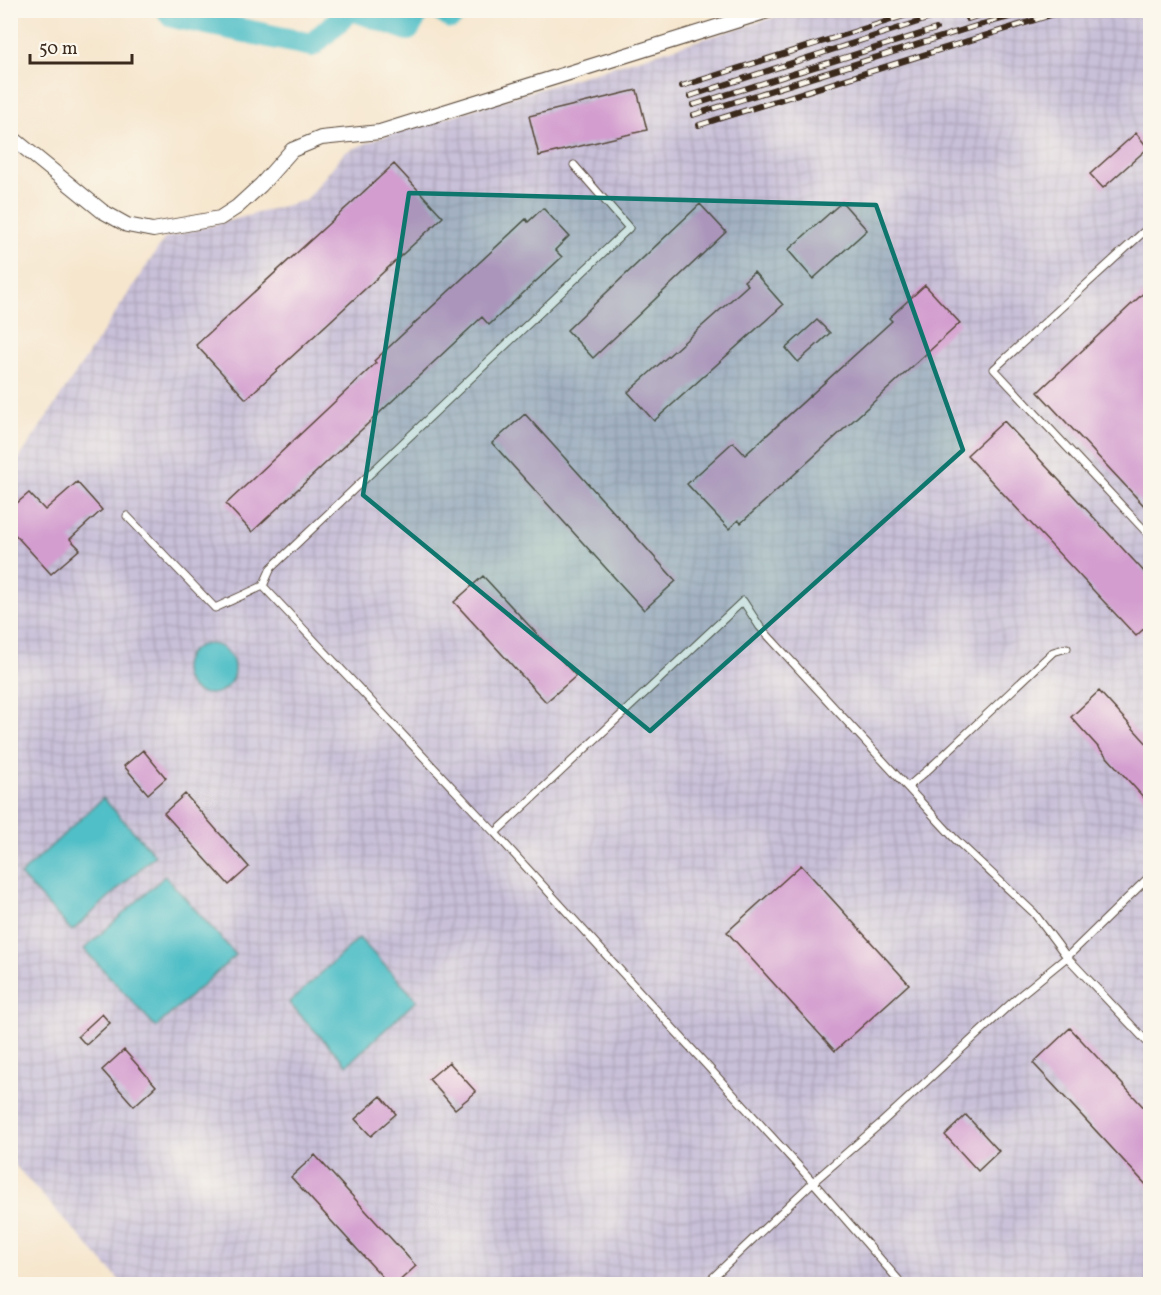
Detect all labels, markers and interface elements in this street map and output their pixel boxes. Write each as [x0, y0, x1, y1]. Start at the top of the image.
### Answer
scale bar [30, 27, 132, 65]
text: 50 m [39, 37, 78, 62]

